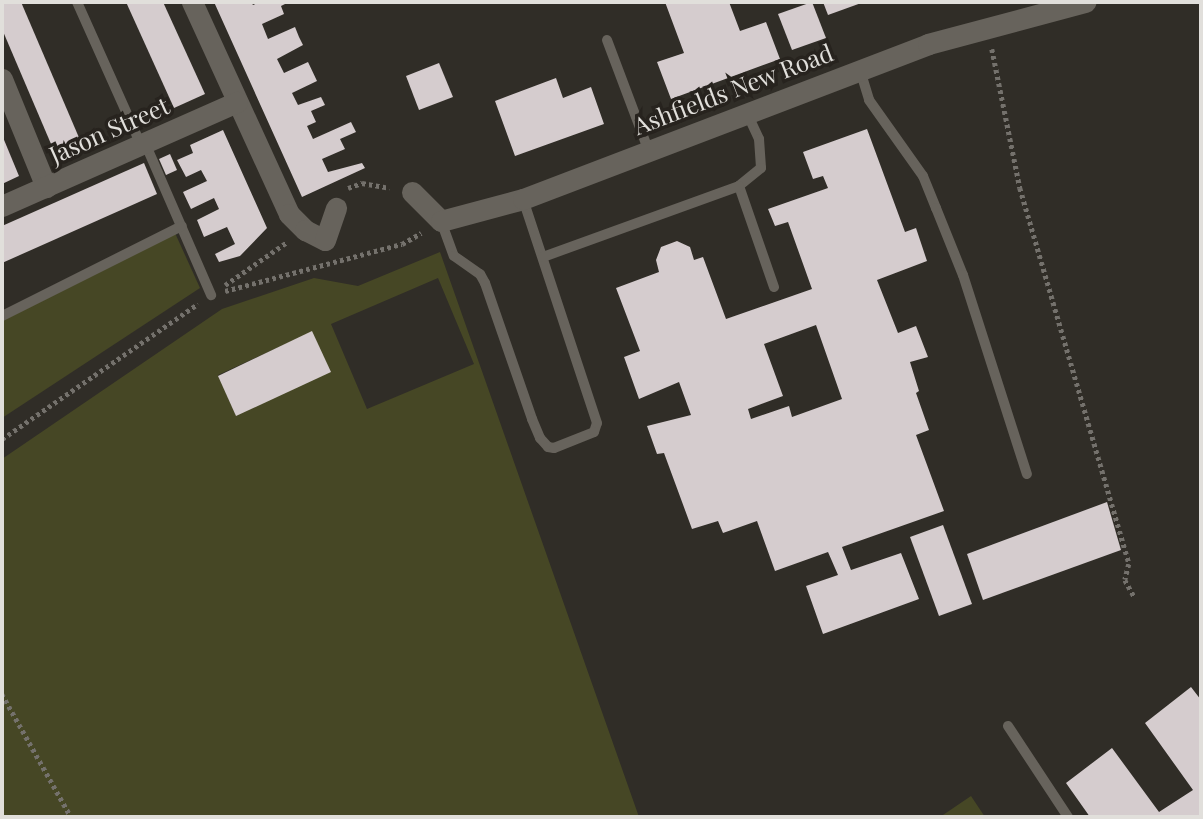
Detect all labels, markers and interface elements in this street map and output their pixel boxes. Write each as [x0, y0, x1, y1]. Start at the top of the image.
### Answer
street label: Ashfields New Road [629, 38, 837, 140]
street label: Jason Street [45, 91, 173, 169]

